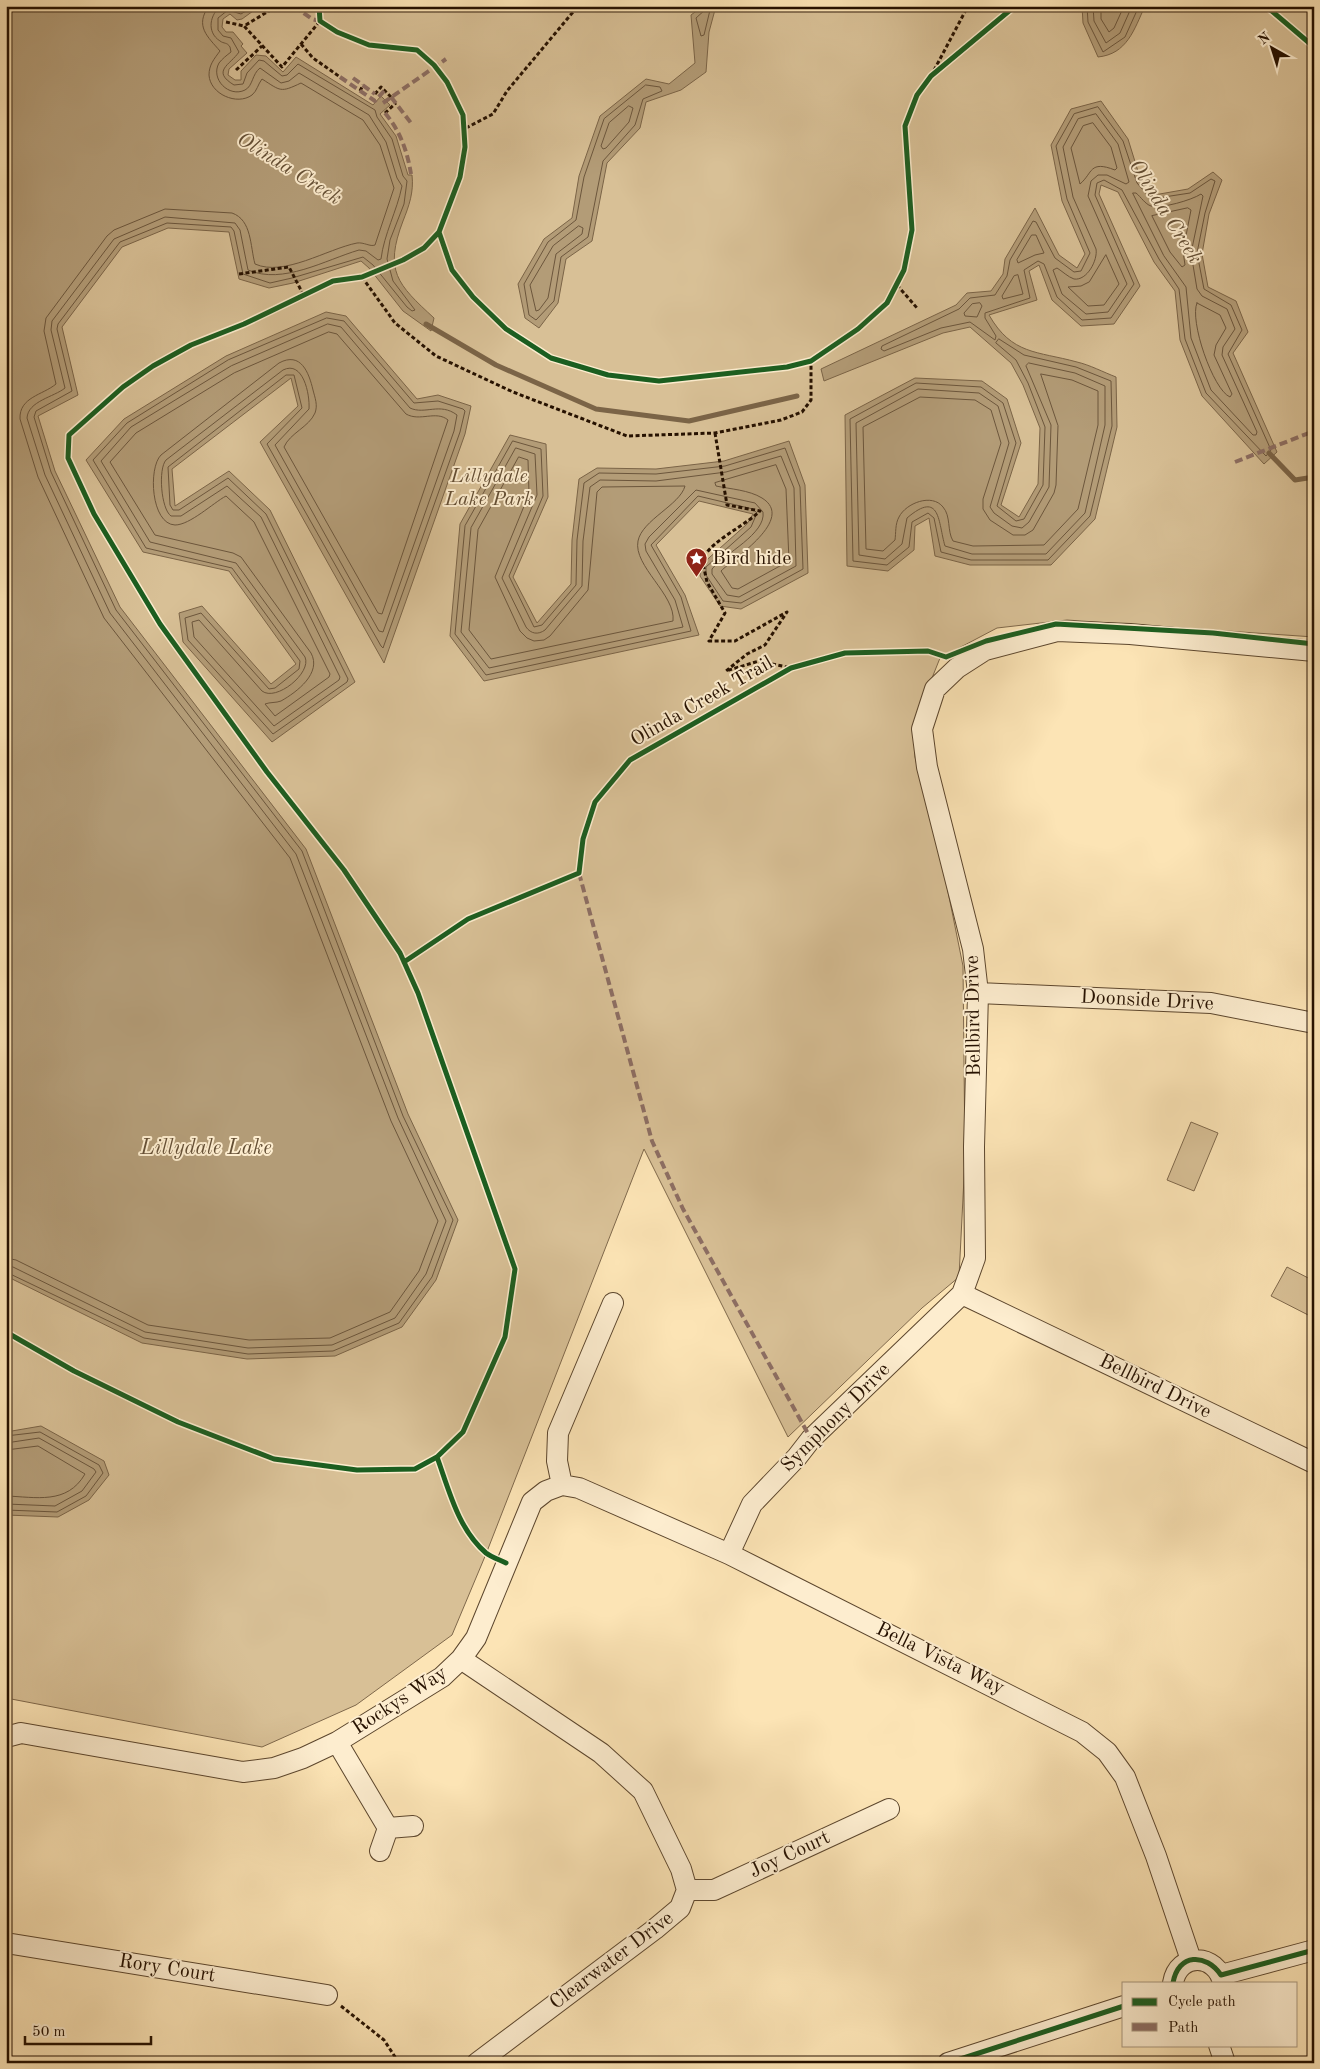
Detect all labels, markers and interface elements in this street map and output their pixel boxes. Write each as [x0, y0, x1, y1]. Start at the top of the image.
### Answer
north arrow [1248, 22, 1298, 72]
text: N [1256, 30, 1273, 47]
water label: Olinda Creek [233, 129, 345, 209]
water label: Olinda Creek [1125, 156, 1205, 268]
park label: Lillydale Lake Park [443, 467, 534, 510]
place icon: Bird hide [684, 547, 708, 578]
place label: Bird hide [712, 549, 791, 569]
street label: Olinda Creek Trail [627, 653, 777, 751]
street label: Bellbird Drive [963, 955, 985, 1077]
street label: Doonside Drive [1080, 988, 1214, 1014]
water label: Lillydale Lake [139, 1138, 272, 1159]
street label: Bellbird Drive [1096, 1351, 1214, 1423]
street label: Symphony Drive [778, 1360, 894, 1476]
street label: Bella Vista Way [873, 1619, 1008, 1699]
street label: Rockys Way [349, 1663, 451, 1739]
street label: Joy Court [747, 1828, 833, 1882]
street label: Clearwater Drive [547, 1908, 677, 2014]
street label: Rory Court [117, 1951, 217, 1987]
legend [1122, 1982, 1298, 2046]
text: Cycle path [1168, 1995, 1236, 2010]
scale bar [25, 2014, 151, 2046]
text: Path [1168, 2021, 1198, 2036]
text: 50 m [32, 2025, 66, 2040]

